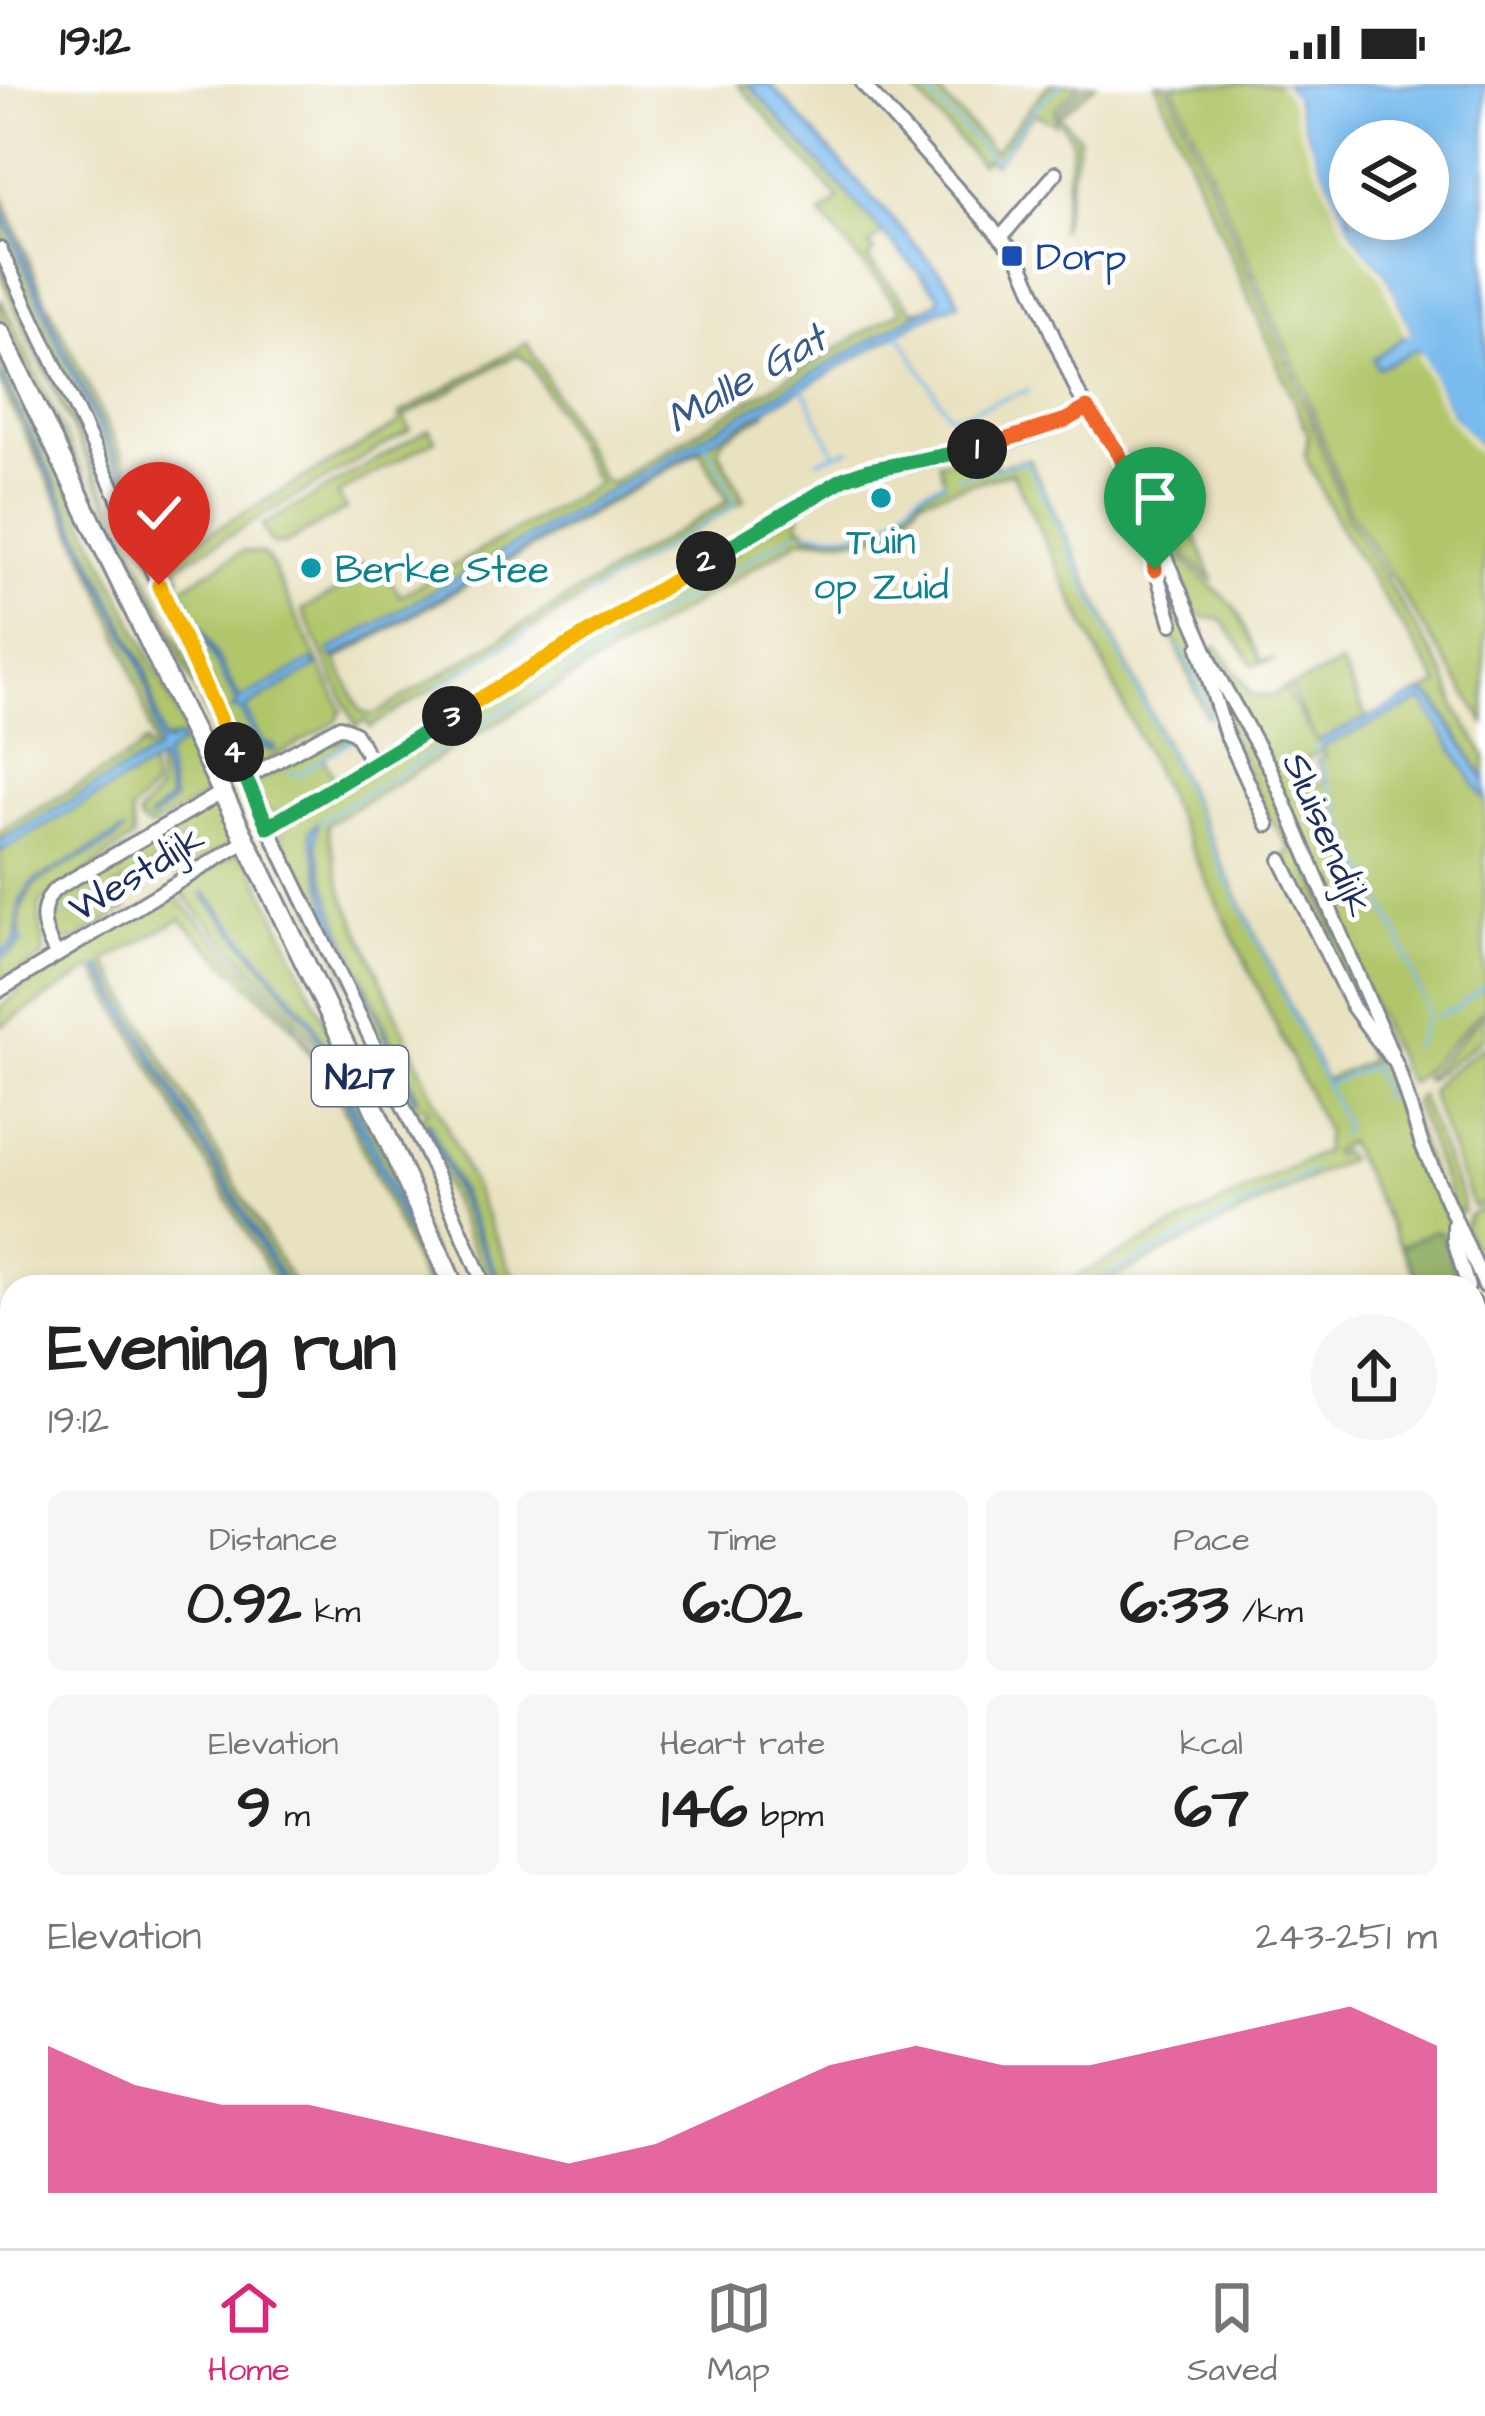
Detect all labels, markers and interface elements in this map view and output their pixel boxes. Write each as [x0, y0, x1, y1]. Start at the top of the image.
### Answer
text: 19:12 [60, 11, 130, 73]
map controls [1329, 120, 1449, 240]
button: layers [1329, 120, 1449, 240]
place label: Dorp [1036, 232, 1126, 286]
marker: Dorp [999, 243, 1025, 269]
water label: Malle Gat [656, 308, 841, 449]
pin: 1 [947, 419, 1007, 479]
text: 1 [975, 426, 979, 472]
pin [1104, 447, 1206, 570]
pin [108, 462, 210, 585]
icon: arrive [1122, 465, 1188, 531]
icon: check [126, 480, 192, 546]
marker: Tuin op Zuid [868, 485, 894, 511]
place label: Tuin op Zuid [813, 516, 949, 615]
pin: 2 [676, 531, 736, 591]
text: 2 [697, 538, 715, 584]
place label: Berke Stee [335, 544, 549, 598]
marker: Berke Stee [298, 555, 324, 581]
pin: 3 [422, 686, 482, 746]
text: 3 [444, 693, 460, 739]
pin: 4 [204, 722, 264, 782]
text: 4 [223, 729, 245, 775]
street label: Sluisendijk [1267, 745, 1385, 926]
street label: Westdijk [59, 813, 216, 936]
road number: N217 [312, 1046, 408, 1106]
text: Evening run [48, 1304, 396, 1396]
button: share [1311, 1314, 1437, 1440]
text: 19:12 [48, 1395, 109, 1449]
text: Distance [209, 1517, 338, 1563]
text: Time [708, 1517, 777, 1563]
text: Pace [1173, 1517, 1250, 1563]
text: 0.92 [187, 1563, 301, 1646]
text: 6:02 [683, 1563, 802, 1646]
text: 6:33 [1120, 1563, 1229, 1646]
text: km [301, 1589, 360, 1635]
text: /km [1229, 1589, 1303, 1635]
text: Elevation [209, 1721, 338, 1767]
text: Heart rate [660, 1721, 825, 1767]
text: kcal [1180, 1721, 1243, 1767]
text: 9 [237, 1767, 271, 1850]
text: 146 [662, 1767, 748, 1850]
text: 67 [1174, 1767, 1249, 1850]
text: m [271, 1793, 310, 1839]
text: bpm [748, 1793, 823, 1839]
text: Elevation [48, 1911, 202, 1965]
text: 243–251 m [1255, 1911, 1437, 1965]
tab: Home [208, 2275, 290, 2393]
tab: Map [706, 2275, 772, 2393]
tab: Saved [1187, 2275, 1277, 2393]

